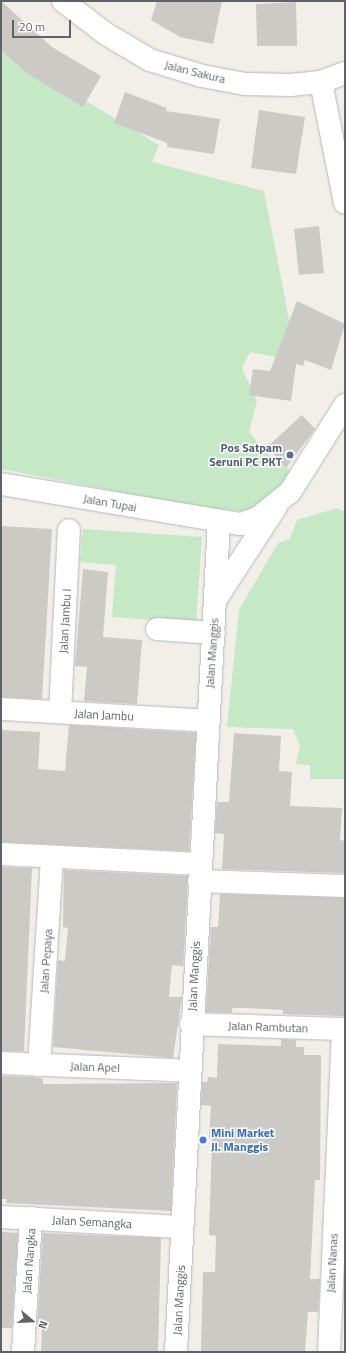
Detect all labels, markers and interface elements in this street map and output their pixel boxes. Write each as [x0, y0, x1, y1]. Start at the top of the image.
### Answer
scale bar [14, 12, 73, 38]
text: 20 m [19, 17, 45, 36]
street label: Jalan Sakura [163, 57, 227, 87]
place label: Pos Satpam Seruni PC PKT [209, 441, 282, 469]
marker: Pos Satpam Seruni PC PKT [285, 450, 295, 460]
street label: Jalan Tupai [82, 491, 138, 515]
street label: Jalan Jambu I [56, 588, 74, 654]
street label: Jalan Manggis [202, 617, 222, 689]
street label: Jalan Jambu [74, 706, 134, 724]
street label: Jalan Pepaya [37, 928, 55, 994]
street label: Jalan Manggis [185, 940, 203, 1012]
street label: Jalan Rambutan [228, 1018, 308, 1036]
street label: Jalan Apel [70, 1059, 120, 1075]
place label: Mini Market Jl. Manggis [211, 1126, 274, 1154]
marker: Mini Market Jl. Manggis [198, 1135, 208, 1145]
street label: Jalan Semangka [52, 1213, 132, 1231]
street label: Jalan Nangka [20, 1228, 38, 1294]
street label: Jalan Nanas [323, 1233, 341, 1293]
street label: Jalan Manggis [170, 1264, 188, 1336]
north arrow [12, 1301, 52, 1341]
text: N [35, 1319, 52, 1331]

